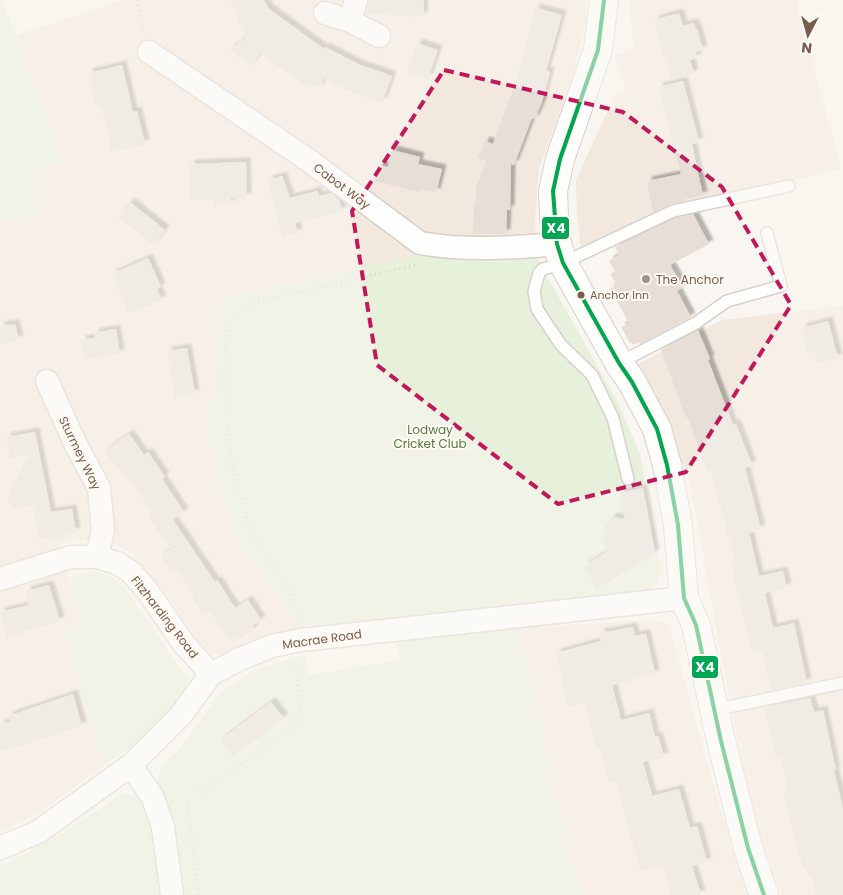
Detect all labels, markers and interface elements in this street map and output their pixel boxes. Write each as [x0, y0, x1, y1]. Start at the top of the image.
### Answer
north arrow [783, 10, 833, 60]
text: N [800, 37, 813, 58]
street label: Cabot Way [310, 159, 374, 213]
line badge: X4 [541, 216, 570, 240]
text: X4 [546, 218, 566, 238]
place label: The Anchor [656, 271, 724, 288]
marker: The Anchor [640, 273, 652, 285]
place label: Anchor Inn [590, 287, 649, 303]
marker: Anchor Inn [576, 290, 586, 300]
street label: Sturmey Way [55, 413, 105, 493]
park label: Lodway Cricket Club [393, 421, 467, 452]
street label: Fitzharding Road [127, 572, 203, 662]
street label: Macrae Road [281, 625, 363, 653]
line badge: X4 [691, 655, 719, 679]
text: X4 [695, 657, 715, 677]

